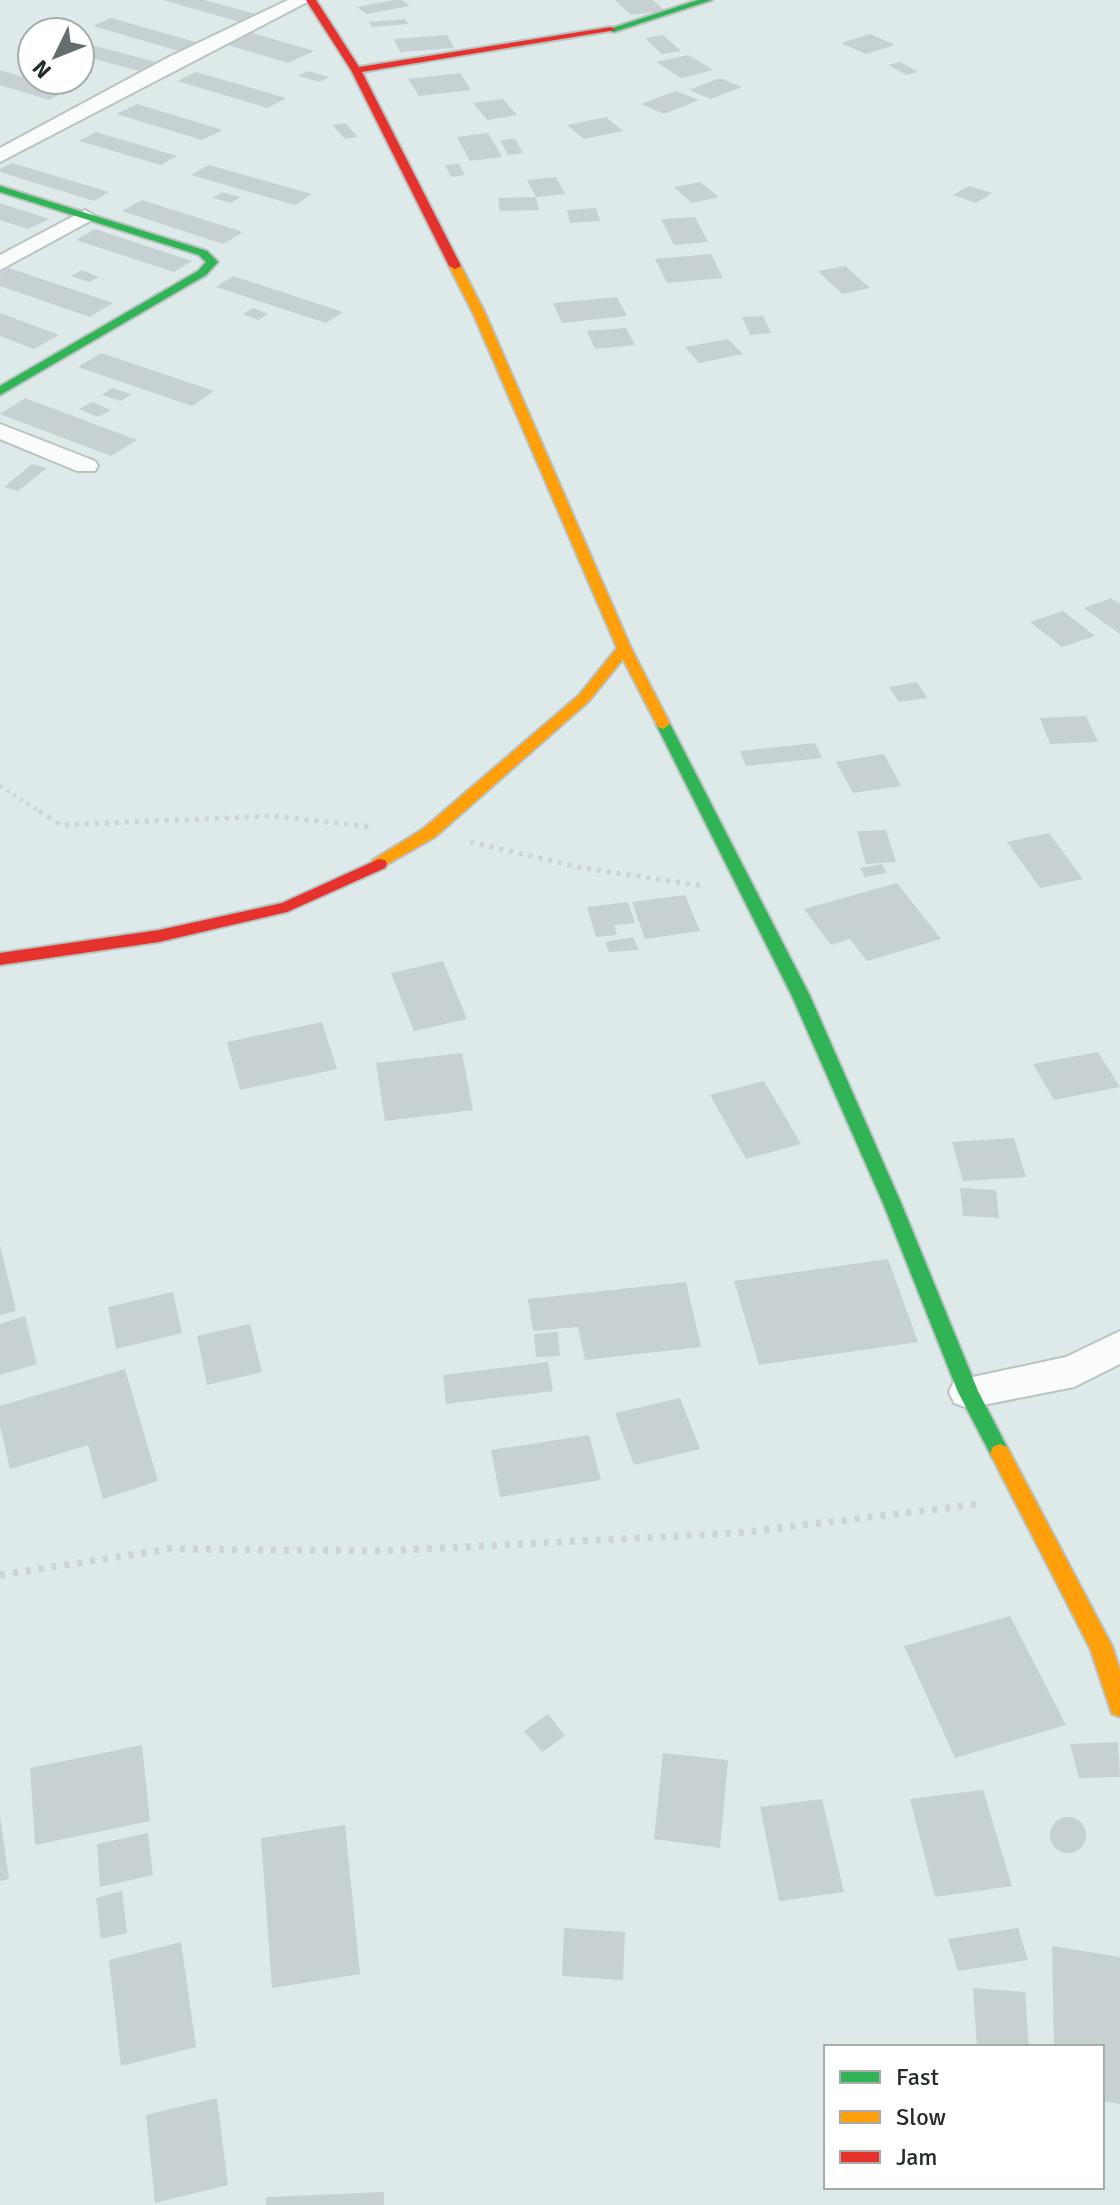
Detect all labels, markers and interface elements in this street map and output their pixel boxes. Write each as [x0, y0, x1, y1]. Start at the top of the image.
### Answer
north arrow [16, 16, 96, 96]
text: N [27, 54, 57, 84]
legend [824, 2045, 1104, 2189]
text: Fast [896, 2062, 939, 2092]
text: Slow [896, 2102, 946, 2132]
text: Jam [896, 2142, 937, 2172]

